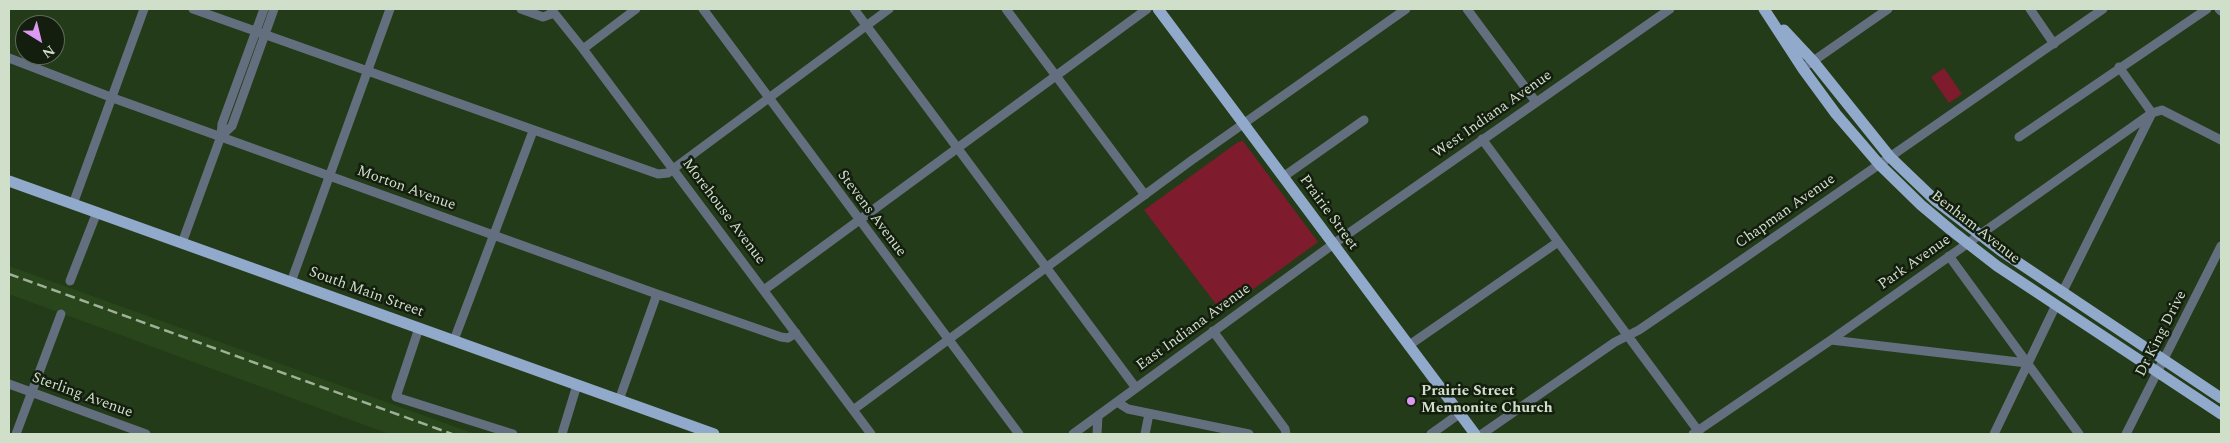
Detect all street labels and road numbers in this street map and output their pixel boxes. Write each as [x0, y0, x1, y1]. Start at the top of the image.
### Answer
street label: West Indiana Avenue [1430, 67, 1556, 163]
street label: Morehouse Avenue [677, 155, 769, 269]
street label: Morton Avenue [354, 163, 458, 215]
street label: Stevens Avenue [833, 167, 909, 261]
street label: Chapman Avenue [1733, 171, 1839, 253]
street label: Prairie Street [1295, 172, 1361, 254]
street label: Benham Avenue [1927, 188, 2023, 268]
street label: Park Avenue [1875, 231, 1955, 295]
street label: South Main Street [306, 264, 426, 322]
street label: East Indiana Avenue [1133, 281, 1255, 375]
street label: Dr King Drive [2133, 288, 2191, 380]
street label: Sterling Avenue [29, 369, 135, 423]

